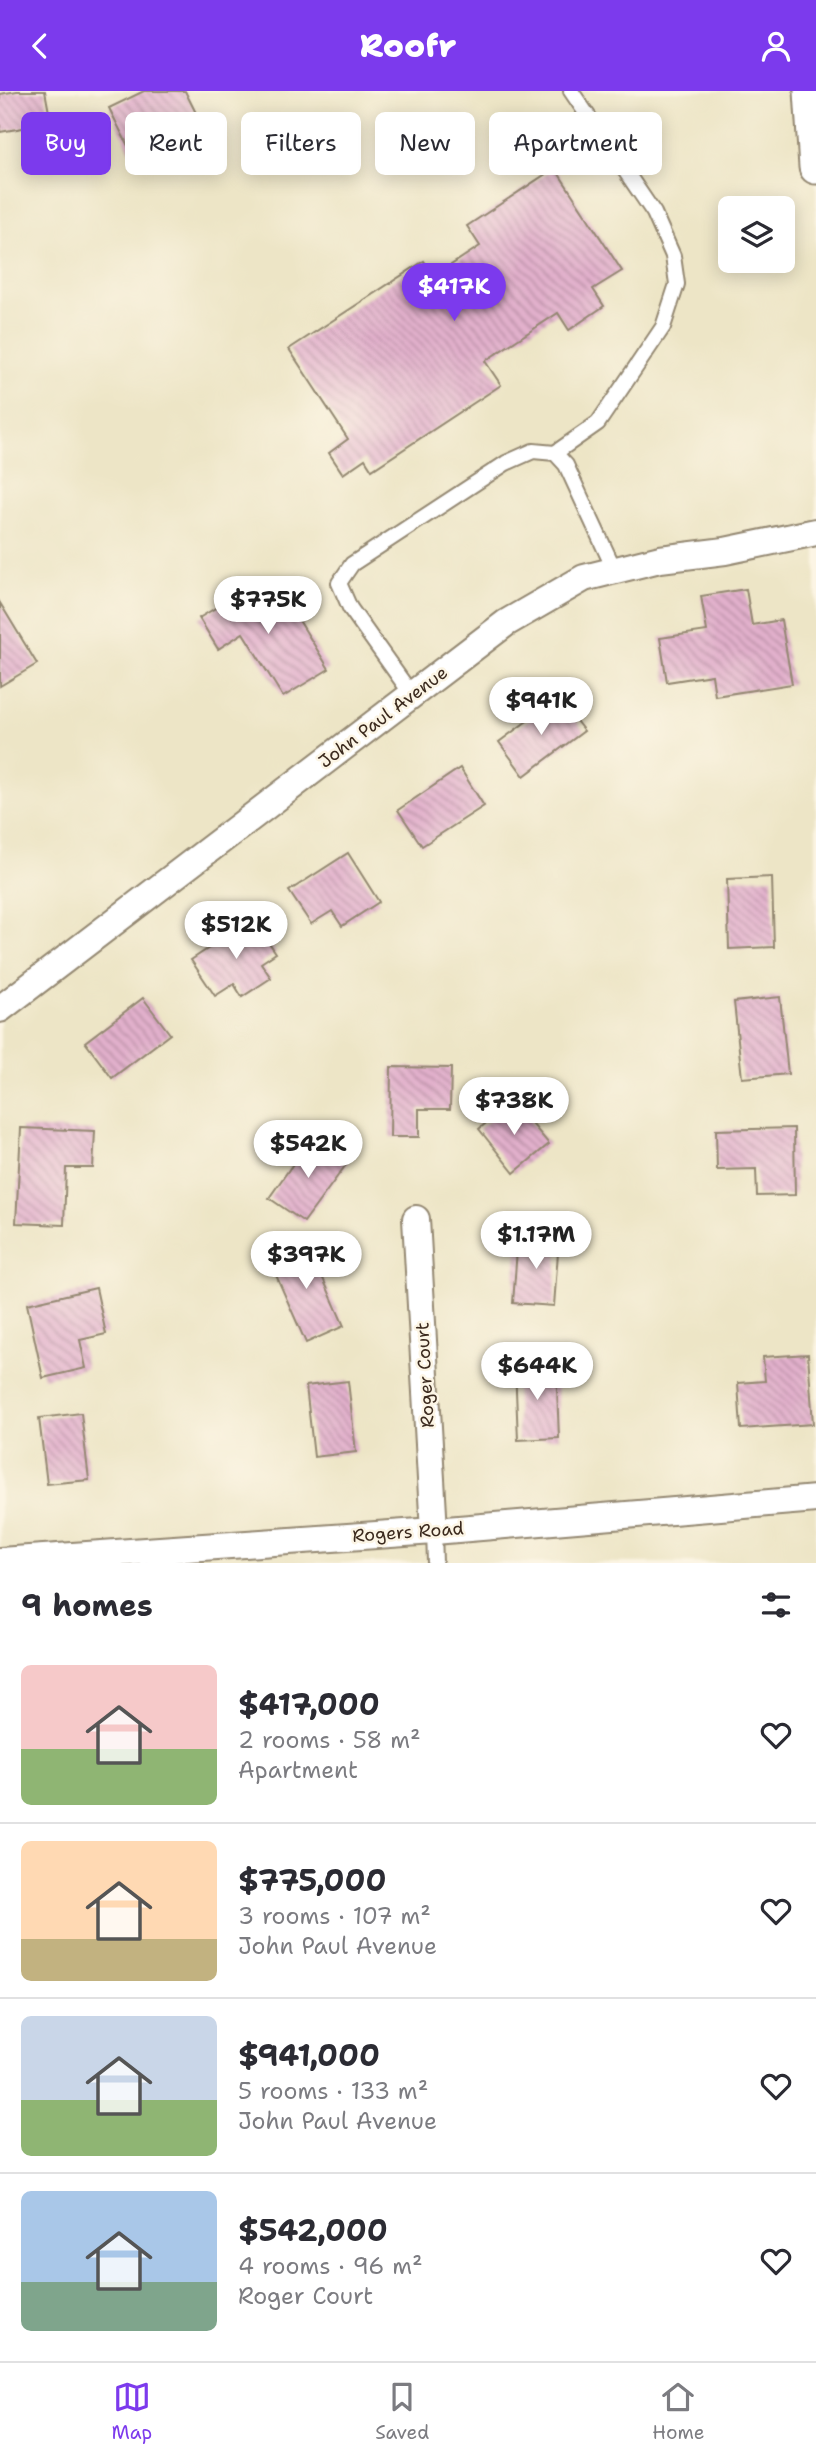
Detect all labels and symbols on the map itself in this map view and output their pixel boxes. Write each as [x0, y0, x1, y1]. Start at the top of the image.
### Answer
pin: $417K [405, 264, 503, 323]
pin: $775K [219, 577, 317, 636]
street label: John Paul Avenue [314, 661, 452, 773]
pin: $941K [492, 677, 590, 737]
pin: $512K [187, 901, 285, 961]
pin: $738K [465, 1077, 563, 1137]
pin: $542K [259, 1121, 357, 1180]
pin: $1.17M [479, 1211, 593, 1271]
pin: $397K [257, 1231, 355, 1291]
street label: Roger Court [410, 1321, 440, 1428]
pin: $644K [488, 1343, 586, 1402]
street label: Rogers Road [352, 1516, 464, 1548]

